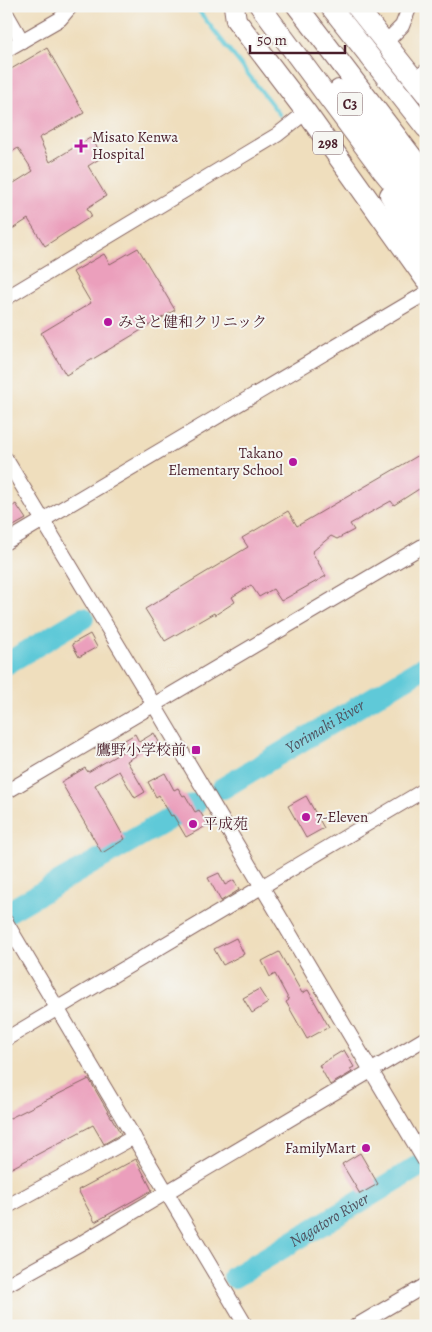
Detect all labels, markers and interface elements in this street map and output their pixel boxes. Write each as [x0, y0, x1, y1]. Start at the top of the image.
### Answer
scale bar [250, 22, 344, 54]
text: 50 m [257, 30, 287, 50]
road number: C3 [338, 92, 362, 116]
place label: Misato Kenwa Hospital [92, 127, 178, 164]
road number: 298 [313, 132, 343, 154]
marker: Misato Kenwa Hospital [74, 139, 88, 153]
place label: みさと健和クリニック [118, 312, 267, 332]
marker: みさと健和クリニック [102, 316, 114, 328]
place label: Takano Elementary School [168, 443, 283, 480]
marker: Takano Elementary School [287, 456, 299, 468]
water label: Yorimaki River [281, 694, 369, 759]
place label: 鷹野小学校前 [96, 740, 186, 760]
marker: 鷹野小学校前 [190, 744, 202, 756]
place label: 7-Eleven [316, 807, 368, 827]
marker: 7-Eleven [300, 811, 312, 823]
place label: 平成苑 [203, 814, 248, 834]
marker: 平成苑 [187, 818, 199, 830]
place label: FamilyMart [285, 1138, 356, 1158]
marker: FamilyMart [360, 1142, 372, 1154]
water label: Nagatoro River [285, 1187, 374, 1252]

